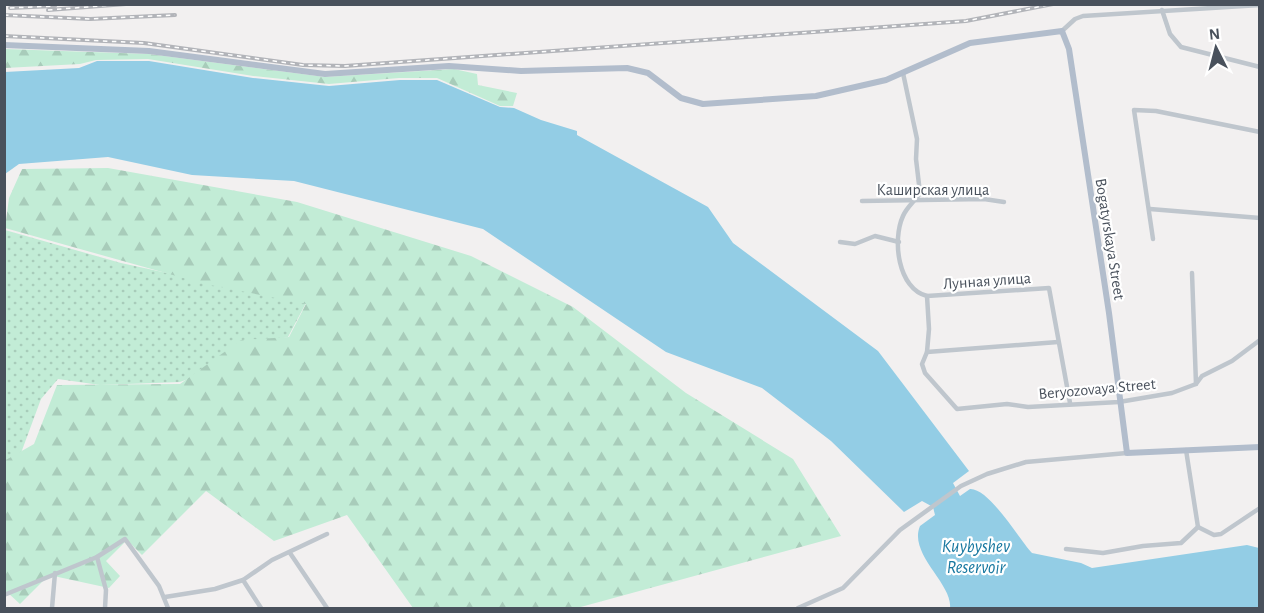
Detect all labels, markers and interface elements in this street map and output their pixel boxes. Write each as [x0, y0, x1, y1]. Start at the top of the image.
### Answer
north arrow [1186, 18, 1246, 78]
text: N [1208, 26, 1221, 43]
street label: Bogatyrskaya Street [1092, 177, 1128, 301]
street label: Каширская улица [877, 182, 989, 199]
street label: Лунная улица [943, 270, 1032, 293]
street label: Beryozovaya Street [1038, 376, 1156, 403]
water label: Kuybyshev Reservoir [942, 538, 1011, 577]

